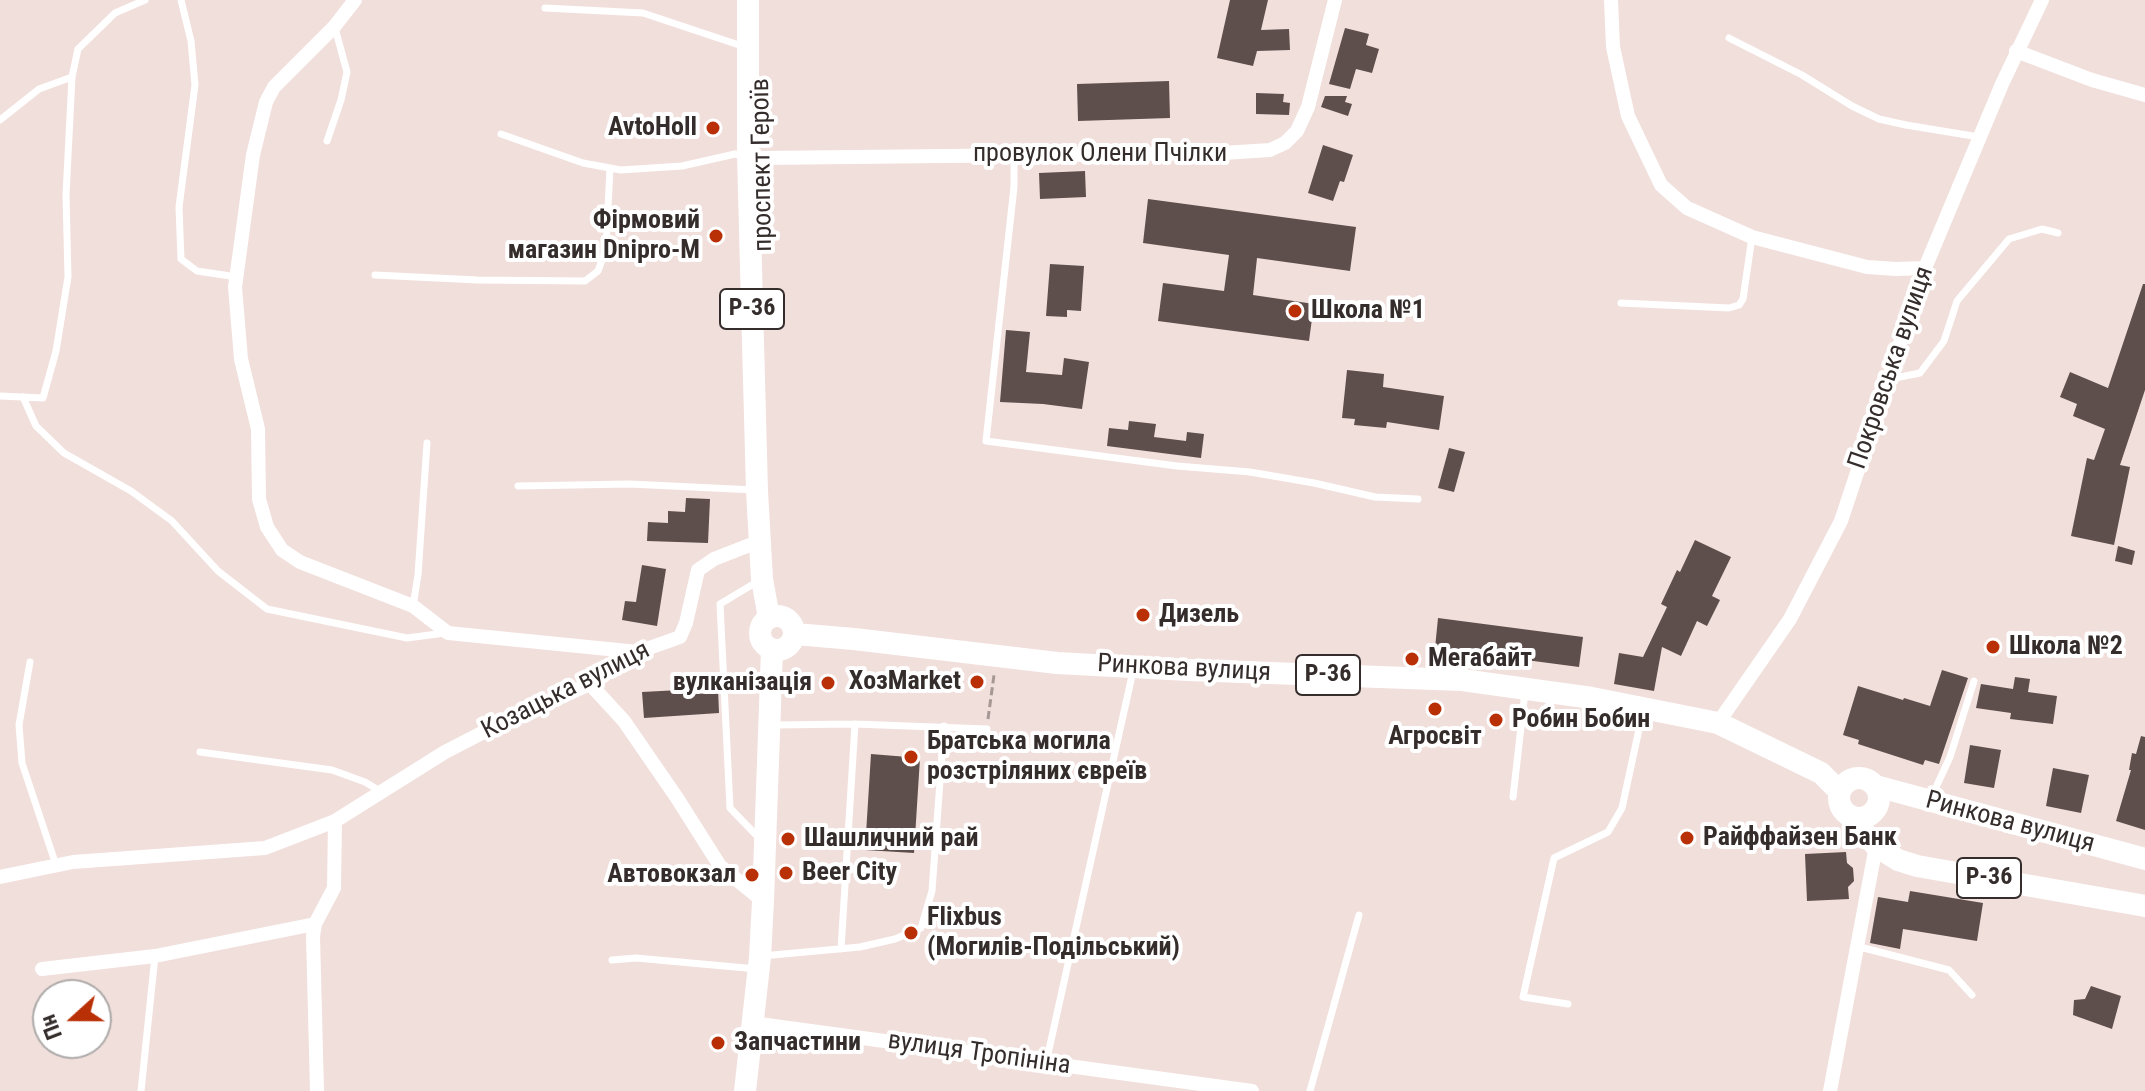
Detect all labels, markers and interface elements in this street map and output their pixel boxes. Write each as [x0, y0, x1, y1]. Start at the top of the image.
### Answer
street label: проспект Героїв [746, 78, 780, 252]
place label: AvtoHoll [608, 112, 697, 144]
marker: AvtoHoll [704, 119, 722, 137]
street label: провулок Олени Пчілки [973, 138, 1227, 170]
place label: Фірмовий магазин Dnipro-M [508, 205, 700, 266]
marker: Фірмовий магазин Dnipro-M [707, 227, 725, 245]
street label: Покровська вулиця [1843, 263, 1941, 473]
road number: Р-36 [720, 289, 784, 329]
place label: Школа №1 [1311, 295, 1425, 327]
marker: Школа №1 [1286, 302, 1304, 320]
place label: Дизель [1159, 599, 1239, 631]
marker: Дизель [1134, 606, 1152, 624]
place label: Школа №2 [2009, 631, 2123, 663]
street label: Козацька вулиця [477, 635, 655, 747]
marker: Школа №2 [1984, 638, 2002, 656]
place label: Мегабайт [1428, 643, 1532, 675]
street label: Ринкова вулиця [1096, 649, 1272, 689]
marker: Мегабайт [1403, 650, 1421, 668]
road number: Р-36 [1296, 655, 1360, 695]
place label: ХозMarket [849, 666, 961, 698]
place label: вулканізація [673, 667, 812, 699]
marker: ХозMarket [968, 673, 986, 691]
marker: вулканізація [819, 674, 837, 692]
marker: Агросвіт [1426, 700, 1444, 718]
place label: Робин Бобин [1512, 704, 1650, 736]
marker: Робин Бобин [1487, 711, 1505, 729]
place label: Агросвіт [1388, 721, 1482, 753]
place label: Братська могила розстріляних євреїв [927, 726, 1147, 788]
marker: Братська могила розстріляних євреїв [902, 748, 920, 766]
street label: Ринкова вулиця [1922, 785, 2098, 861]
place label: Райффайзен Банк [1703, 822, 1897, 854]
place label: Шашличний рай [804, 823, 979, 855]
marker: Райффайзен Банк [1678, 829, 1696, 847]
marker: Шашличний рай [779, 830, 797, 848]
place label: Beer City [802, 857, 897, 889]
road number: Р-36 [1957, 858, 2021, 898]
place label: Автовокзал [607, 859, 736, 891]
marker: Beer City [777, 864, 795, 882]
marker: Автовокзал [743, 866, 761, 884]
place label: Flixbus (Могилів-Подільський) [927, 902, 1180, 964]
marker: Flixbus (Могилів-Подільський) [902, 924, 920, 942]
north arrow [32, 979, 112, 1059]
text: Пн [35, 1011, 67, 1043]
street label: вулиця Тропініна [886, 1026, 1072, 1082]
place label: Запчастини [734, 1027, 861, 1059]
marker: Запчастини [709, 1034, 727, 1052]

